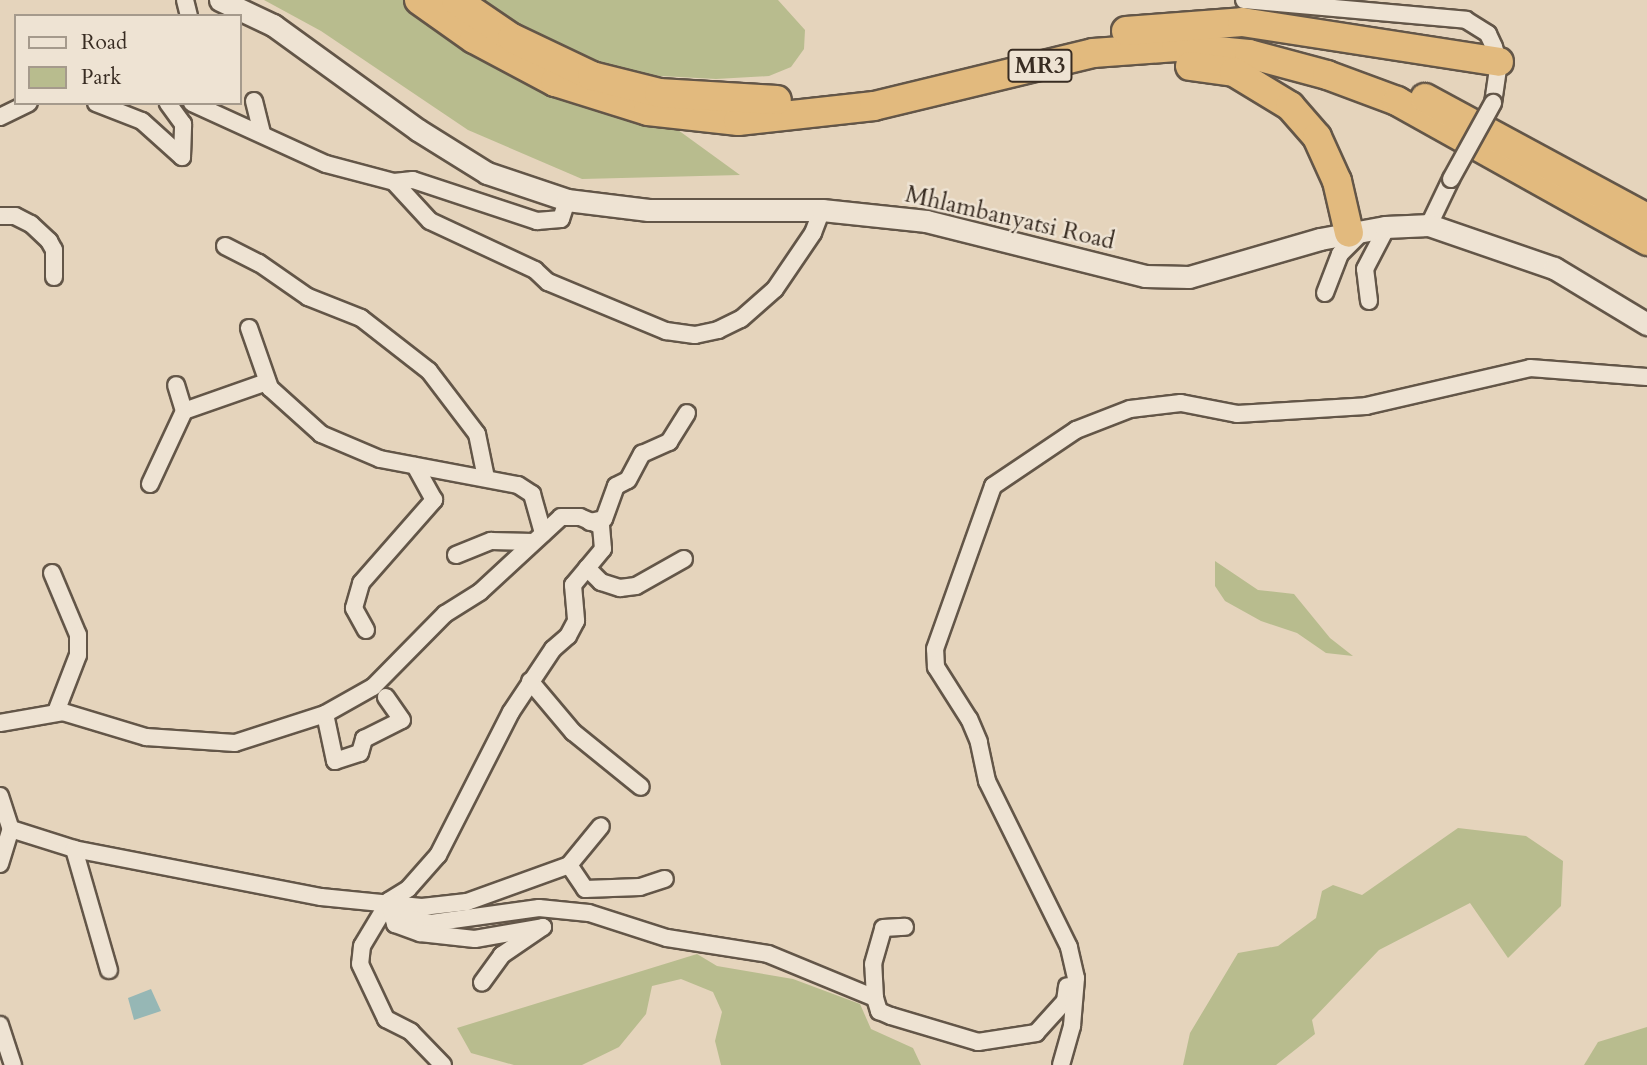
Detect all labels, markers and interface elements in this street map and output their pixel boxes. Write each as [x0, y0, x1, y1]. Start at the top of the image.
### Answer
legend [14, 14, 242, 105]
text: Road [81, 28, 127, 57]
road number: MR3 [1007, 46, 1073, 86]
text: Park [81, 63, 121, 92]
street label: Mhlambanyatsi Road [902, 180, 1118, 256]

